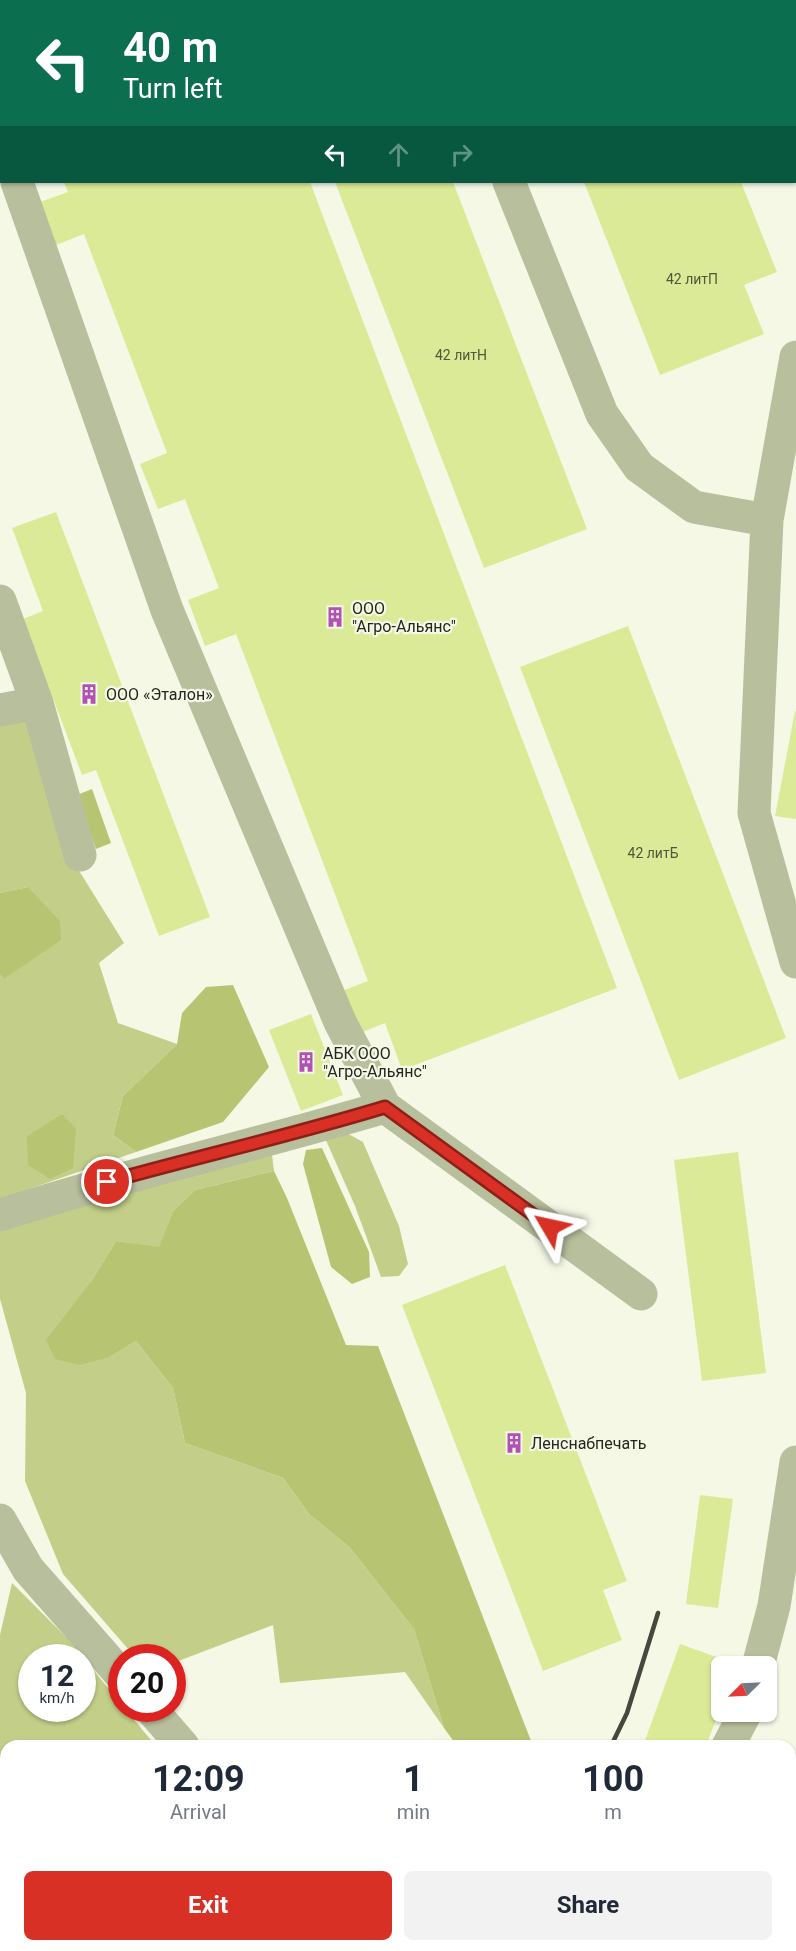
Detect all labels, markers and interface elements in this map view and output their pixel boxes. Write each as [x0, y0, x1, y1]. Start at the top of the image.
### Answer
text: 40 m [123, 23, 218, 72]
icon: left [24, 24, 102, 102]
text: Turn left [123, 73, 223, 105]
icon: left [319, 138, 352, 171]
icon: ahead [382, 138, 415, 171]
icon: right [445, 138, 478, 171]
house number: 42 литП [666, 271, 718, 287]
house number: 42 литН [435, 347, 487, 363]
place label: ООО "Агро-Альянс" [352, 599, 456, 636]
building icon: ООО "Агро-Альянс" [323, 605, 347, 629]
building icon: ООО «Эталон» [77, 682, 101, 706]
place label: ООО «Эталон» [106, 685, 213, 704]
house number: 42 литБ [628, 845, 679, 861]
place label: АБК ООО "Агро-Альянс" [323, 1044, 427, 1081]
building icon: АБК ООО "Агро-Альянс" [294, 1050, 318, 1074]
pin [81, 1156, 132, 1207]
icon: arrive [90, 1165, 123, 1198]
position arrow [518, 1195, 582, 1259]
building icon: Ленснабпечать [502, 1431, 526, 1455]
place label: Ленснабпечать [531, 1434, 646, 1453]
speed limit sign: 20 [108, 1644, 186, 1722]
north arrow [711, 1656, 777, 1722]
map controls [711, 1656, 777, 1722]
text: 12 [40, 1658, 74, 1693]
text: km/h [39, 1689, 75, 1707]
text: 12:09 [152, 1758, 245, 1800]
text: 1 [403, 1758, 424, 1800]
text: 100 [582, 1758, 644, 1800]
text: Arrival [170, 1800, 227, 1824]
text: min [397, 1800, 430, 1824]
text: m [604, 1800, 622, 1824]
button: Exit [24, 1871, 392, 1940]
button: Share [404, 1871, 772, 1940]

